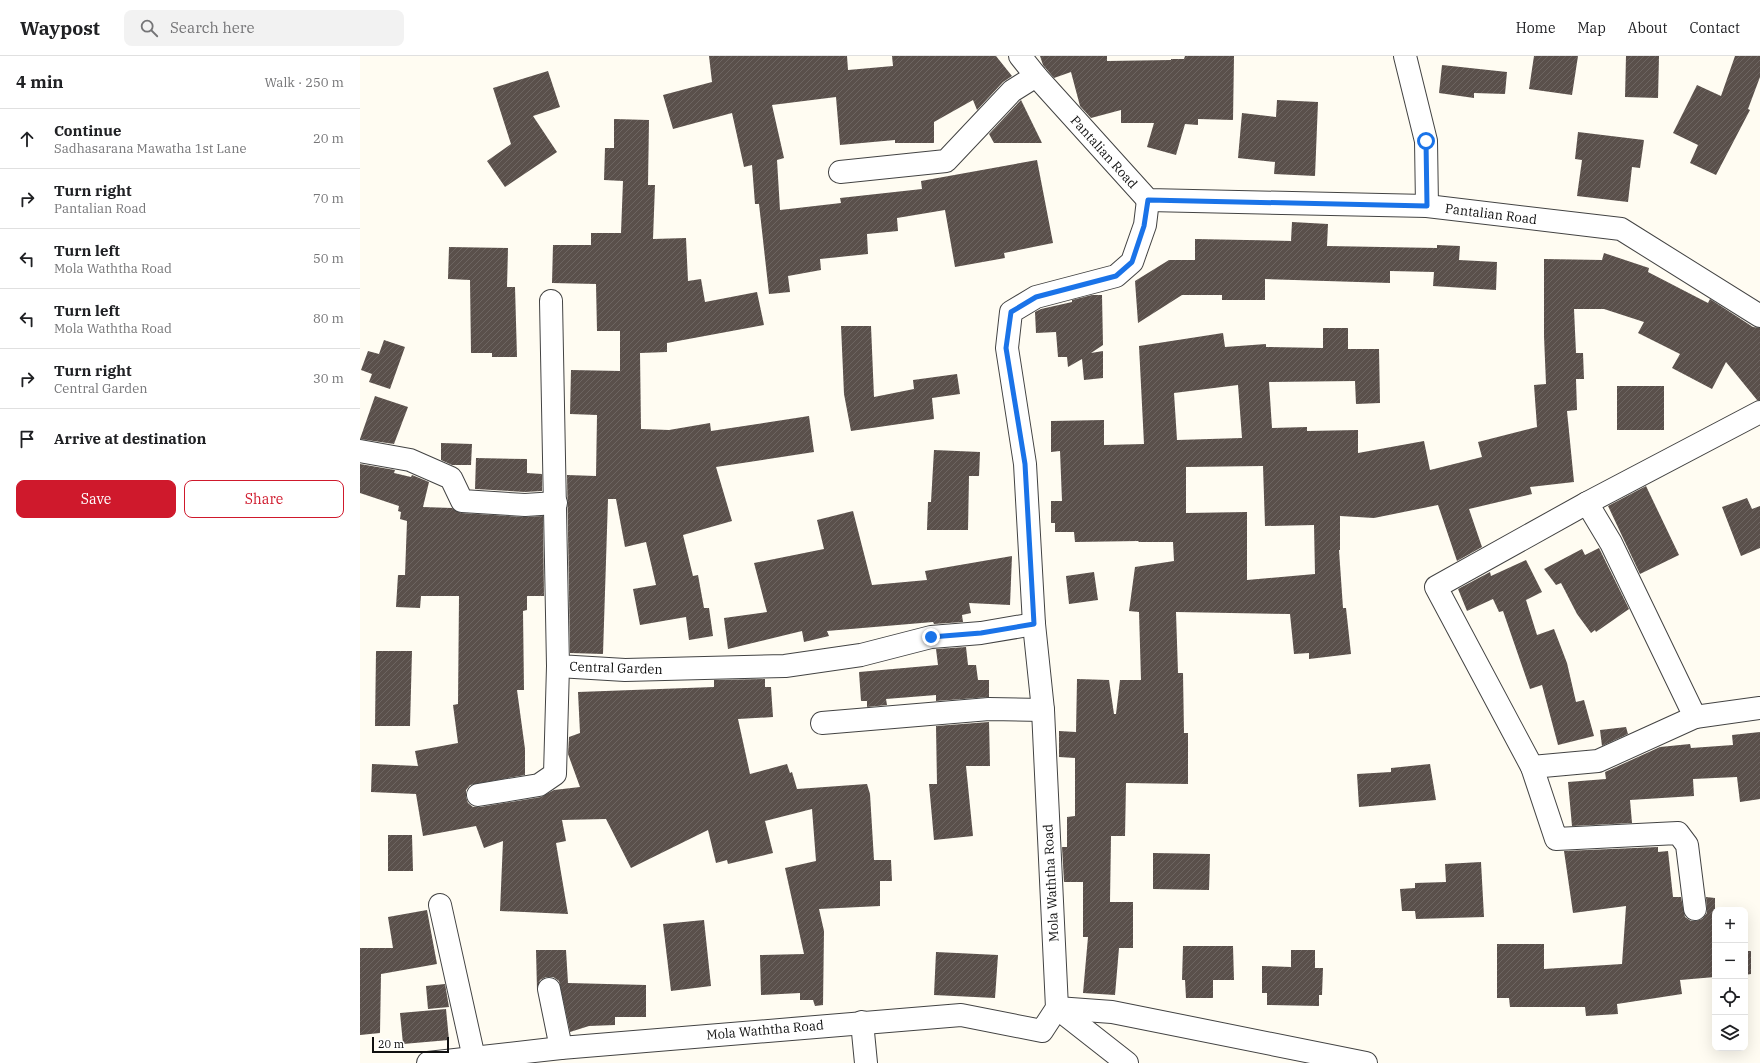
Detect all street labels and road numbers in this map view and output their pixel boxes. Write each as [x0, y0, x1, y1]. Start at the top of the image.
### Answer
street label: Pantalian Road [1067, 112, 1141, 192]
street label: Pantalian Road [1444, 200, 1538, 228]
street label: Central Garden [569, 658, 663, 678]
street label: Mola Waththa Road [1039, 824, 1063, 942]
street label: Mola Waththa Road [705, 1016, 825, 1044]

